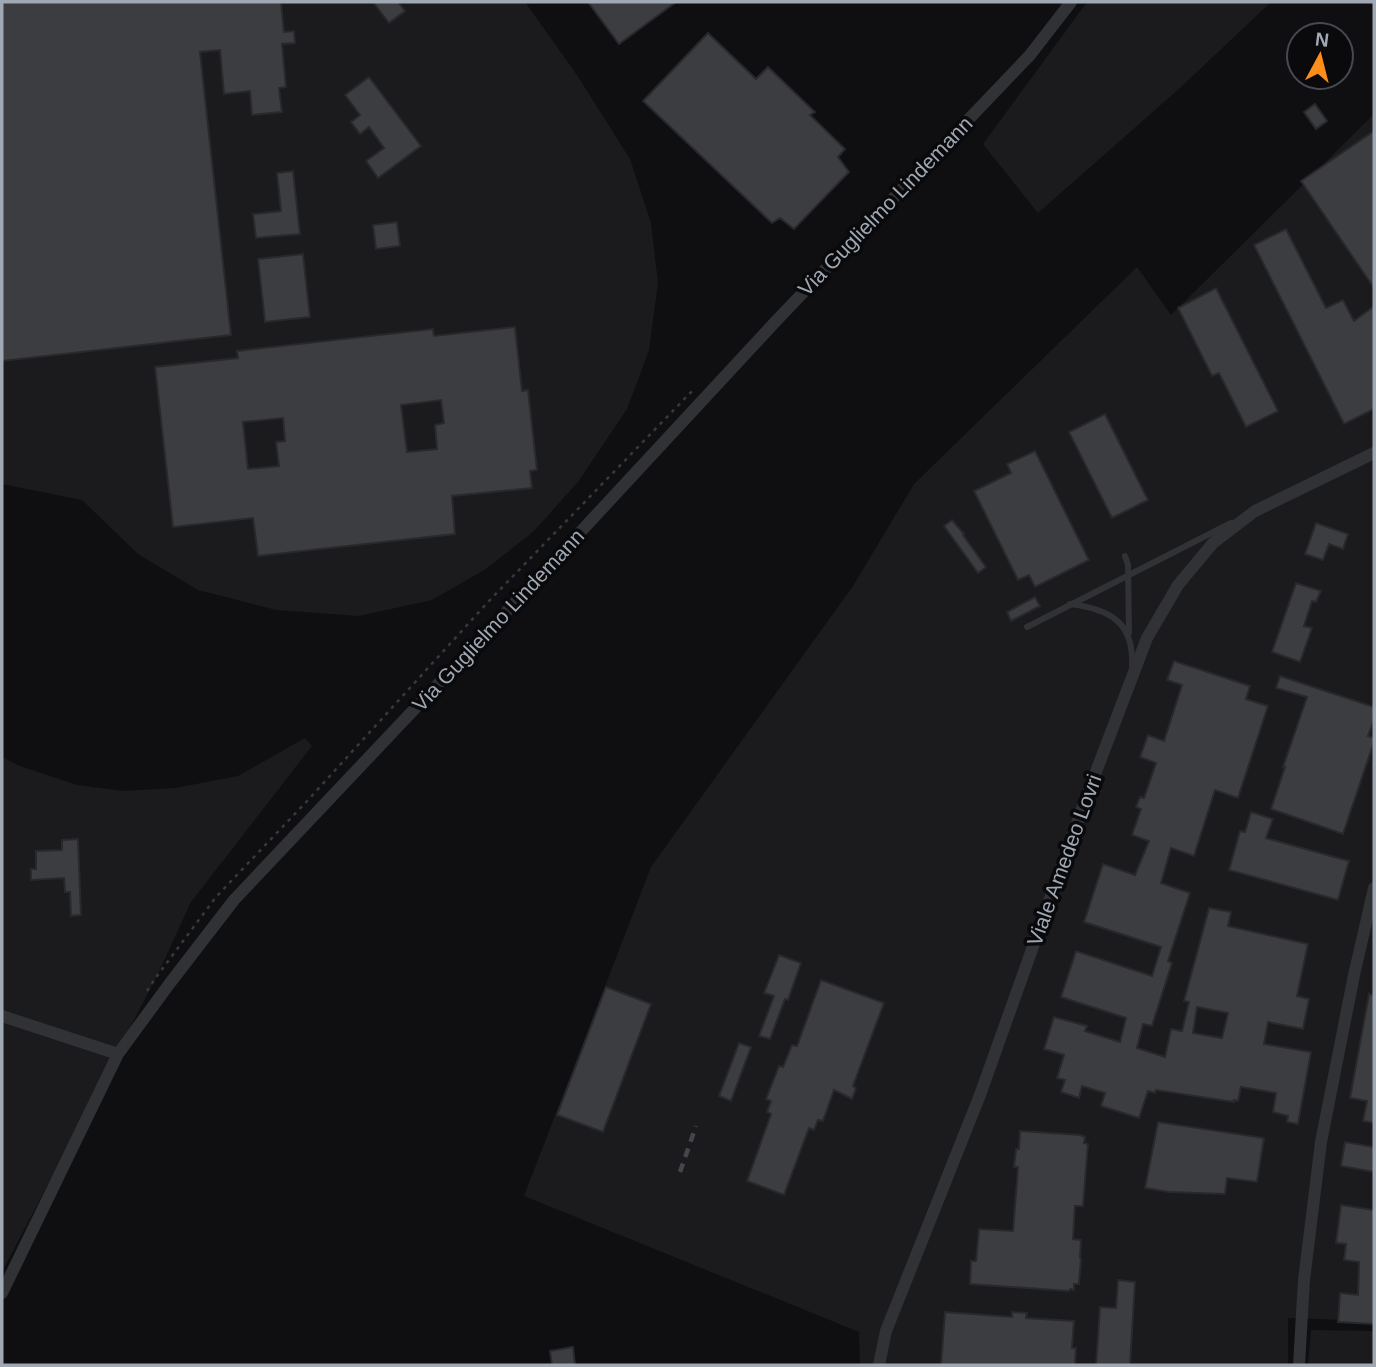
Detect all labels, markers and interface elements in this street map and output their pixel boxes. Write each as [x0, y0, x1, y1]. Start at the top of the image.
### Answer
north arrow [1285, 21, 1355, 91]
text: N [1314, 28, 1330, 51]
street label: Via Guglielmo Lindemann [793, 112, 977, 300]
street label: Via Guglielmo Lindemann [408, 524, 588, 716]
street label: Viale Amedeo Lovri [1022, 771, 1106, 949]

